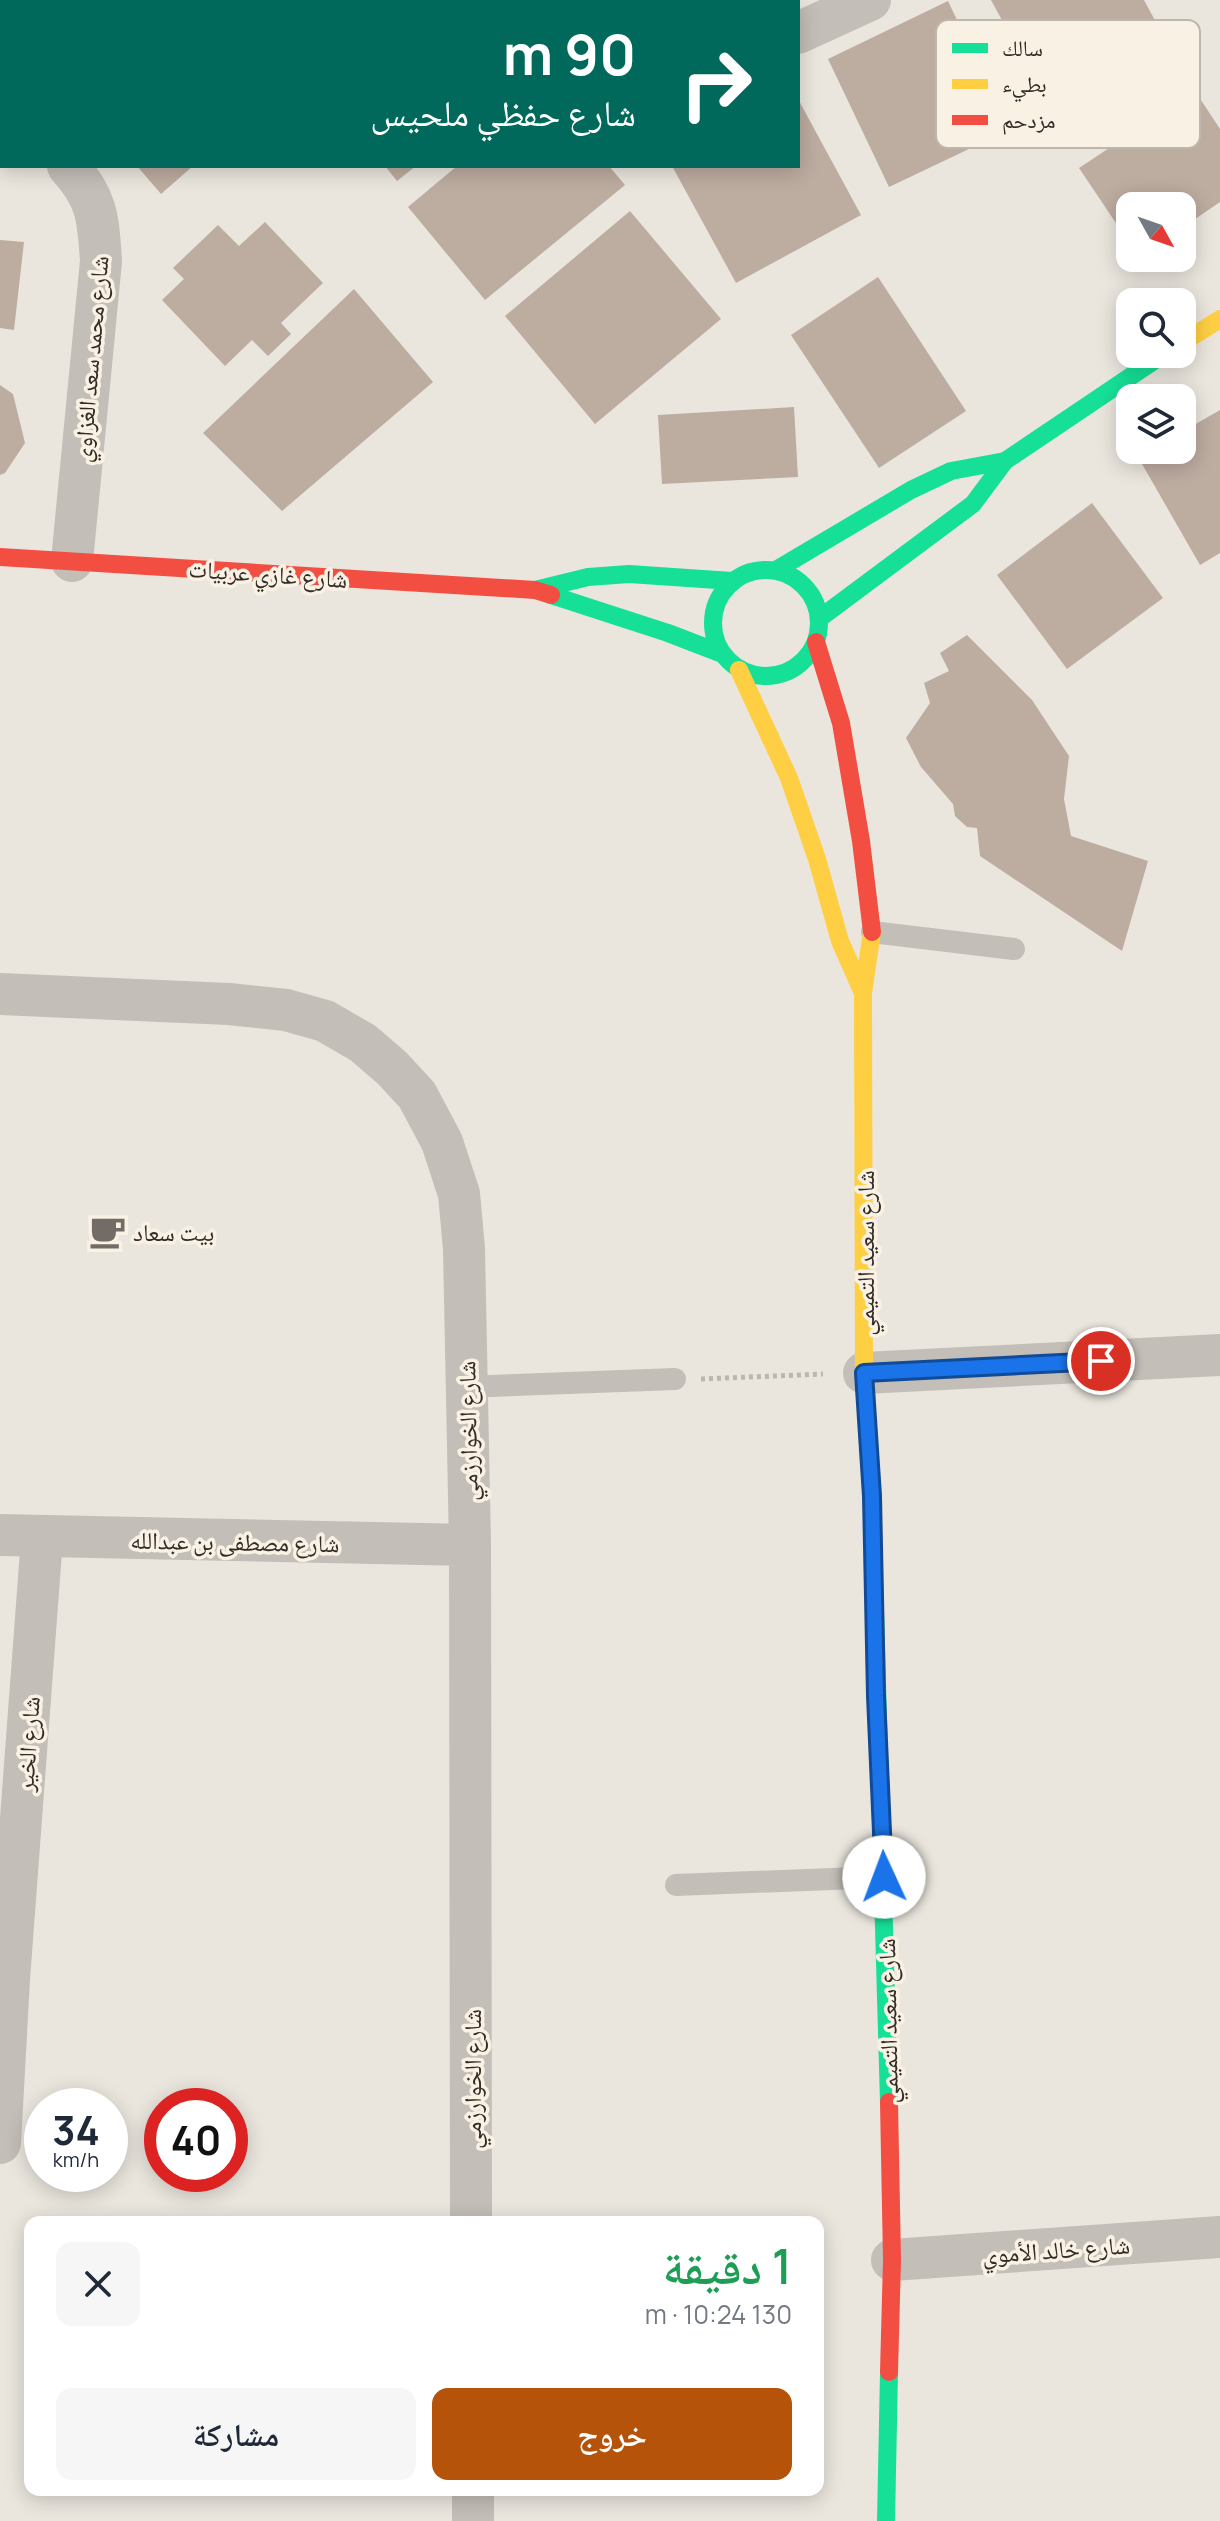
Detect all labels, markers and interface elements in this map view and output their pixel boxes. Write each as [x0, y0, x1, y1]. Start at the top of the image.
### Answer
text: 90 m [503, 15, 636, 92]
legend [936, 20, 1200, 148]
icon: right [664, 32, 768, 136]
text: سالك [1002, 33, 1043, 63]
text: بطيء [1002, 69, 1047, 102]
text: شارع حفظي ملحيس [370, 88, 636, 137]
text: مزدحم [1002, 105, 1056, 135]
north arrow [1116, 192, 1196, 272]
map controls [1116, 192, 1196, 464]
street label: شارع محمد سعد الغزاوي [65, 254, 120, 464]
button: search [1116, 288, 1196, 368]
button: layers [1116, 384, 1196, 464]
street label: شارع غازي عربيات [187, 551, 349, 599]
street label: شارع سعيد التميمي [848, 1170, 885, 1336]
cafe icon: بيت سعاد [88, 1212, 126, 1250]
place label: بيت سعاد [133, 1215, 214, 1248]
pin [1067, 1327, 1135, 1395]
icon: arrive [1079, 1339, 1123, 1383]
street label: شارع الخوارزمي [449, 1361, 489, 1501]
street label: شارع مصطفى بن عبدالله [130, 1523, 340, 1559]
street label: شارع الخير [7, 1695, 47, 1794]
position arrow [842, 1835, 926, 1919]
street label: شارع سعيد التميمي [869, 1938, 909, 2104]
street label: شارع الخوارزمي [455, 2009, 492, 2149]
speed limit sign: 40 [144, 2088, 248, 2192]
text: 34 [52, 2102, 100, 2157]
text: km/h [53, 2146, 99, 2173]
street label: شارع خالد الأموي [981, 2227, 1131, 2275]
text: 1 دقيقة [662, 2233, 792, 2298]
button: close [56, 2242, 140, 2326]
text: 130 m · 10:24 [645, 2296, 792, 2332]
button: مشاركة [56, 2388, 416, 2480]
button: خروج [432, 2388, 792, 2480]

